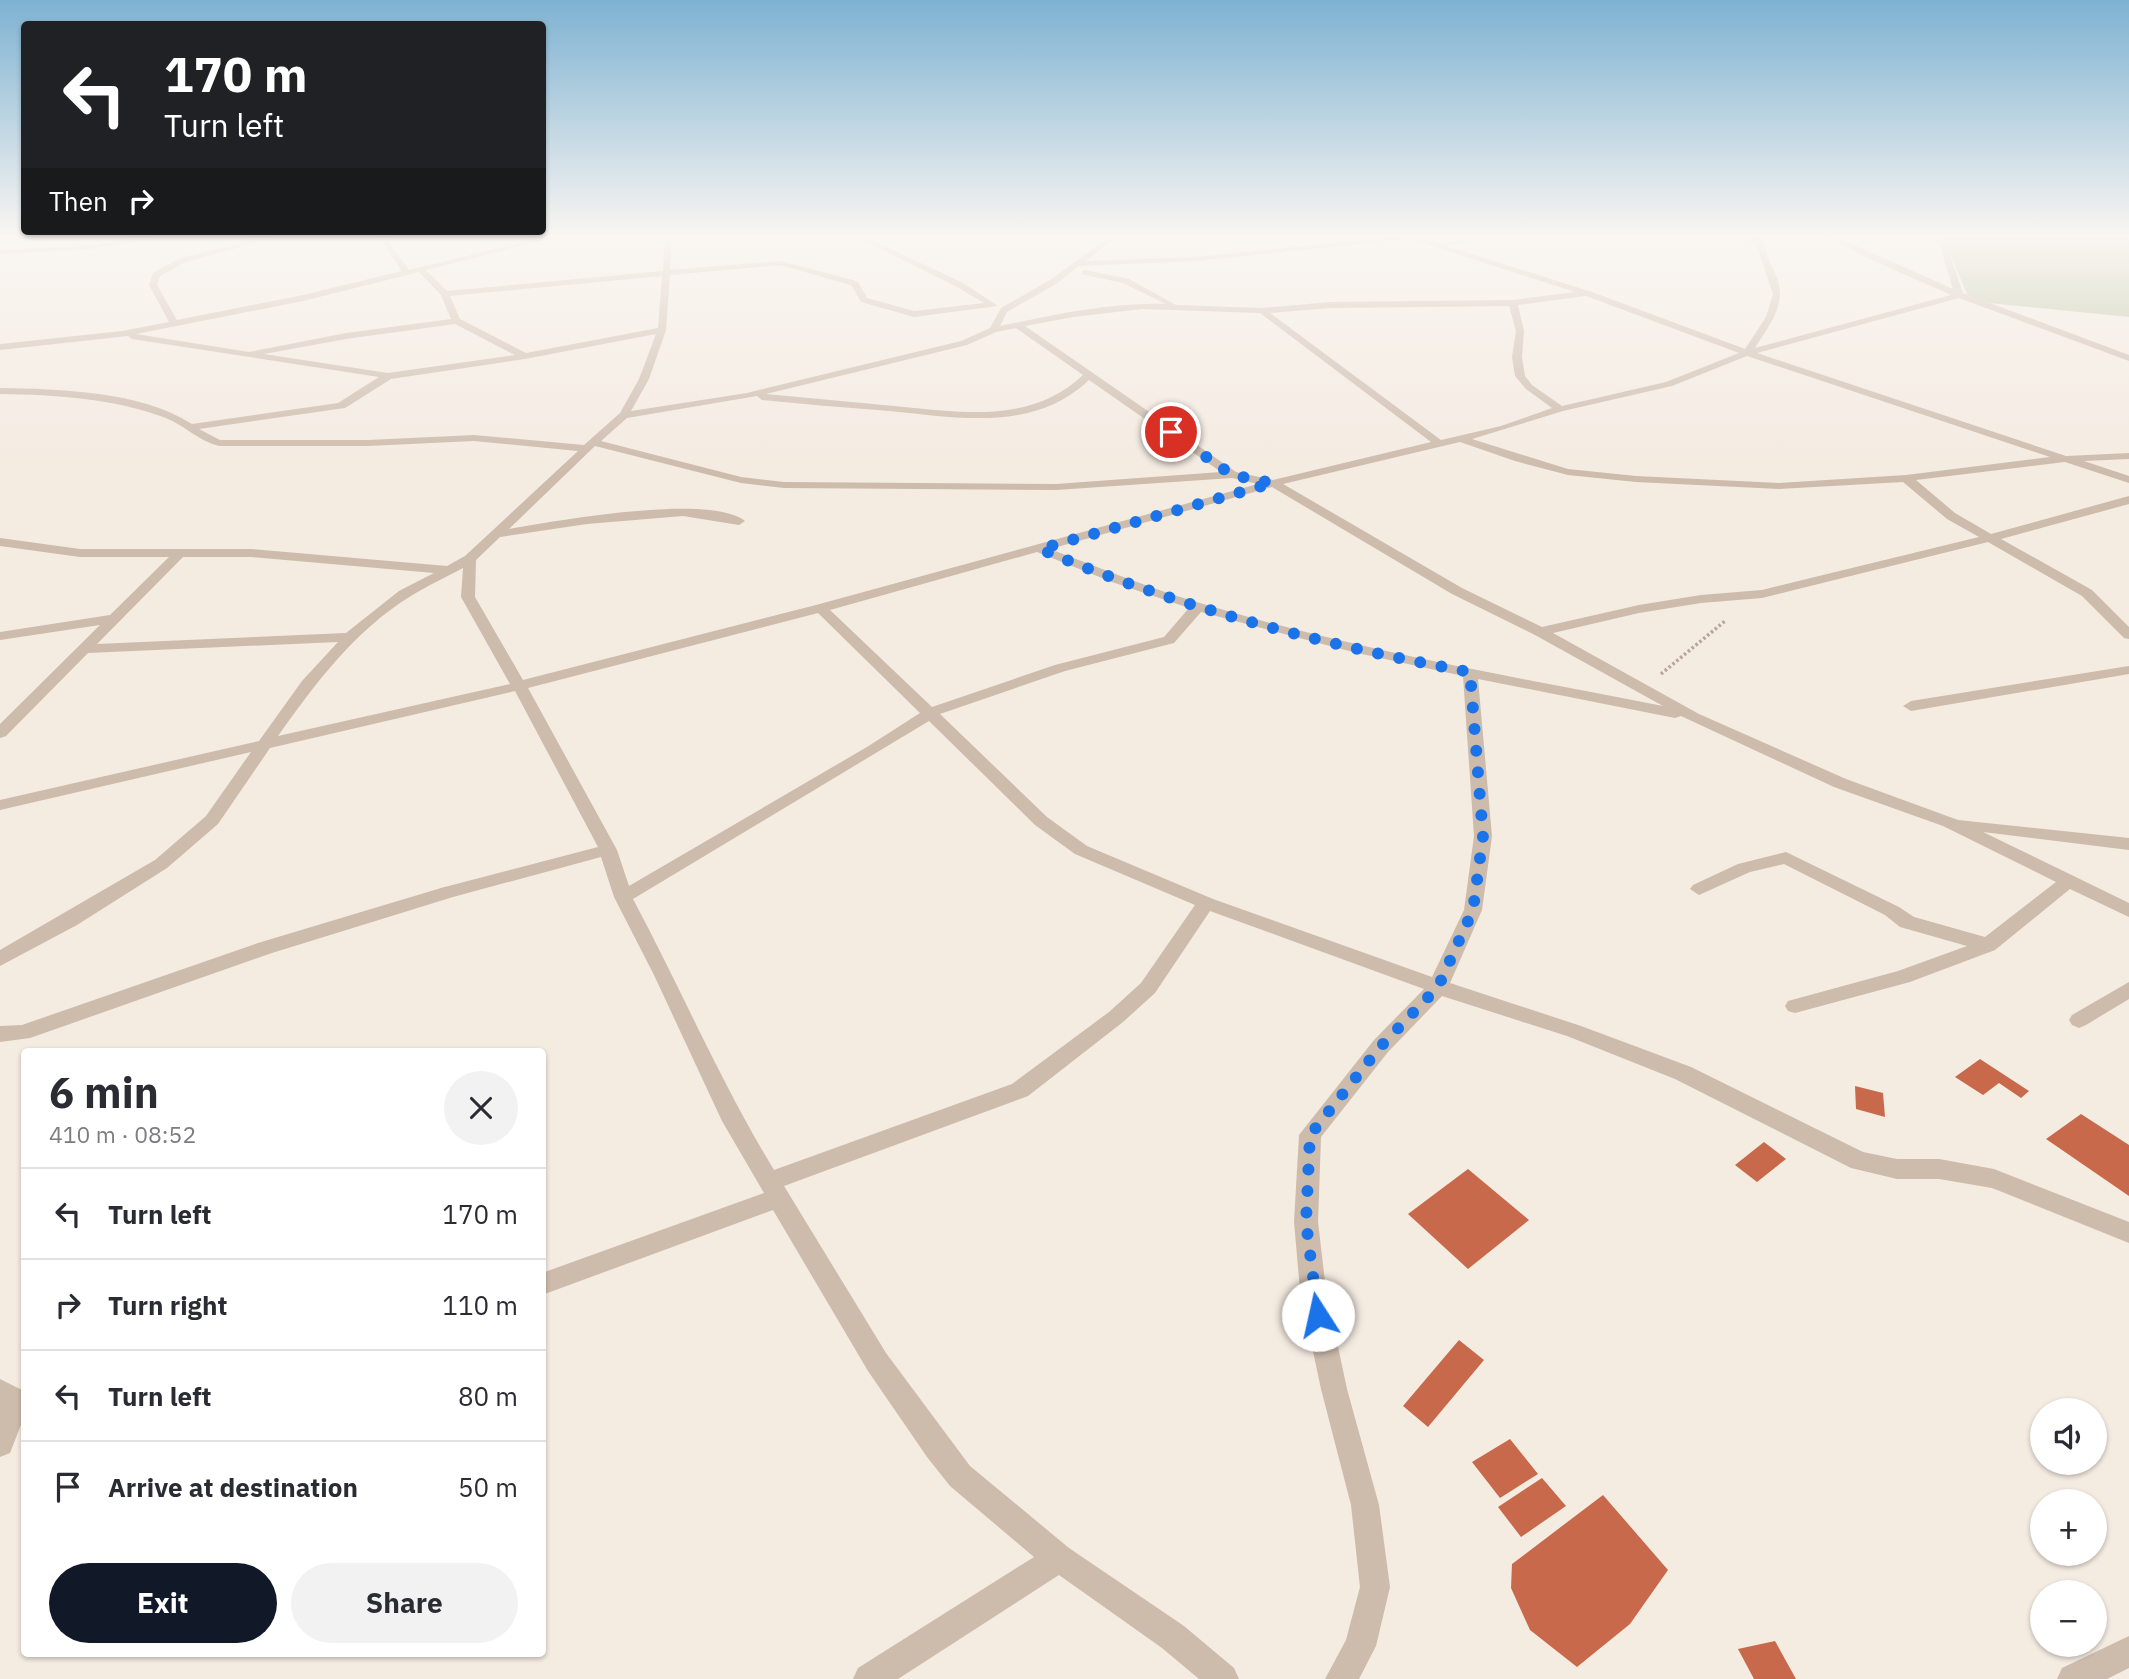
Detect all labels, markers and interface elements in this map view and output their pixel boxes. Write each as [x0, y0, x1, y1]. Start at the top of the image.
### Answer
text: 170 m [164, 42, 308, 105]
icon: left [49, 49, 140, 140]
text: Turn left [164, 104, 284, 146]
icon: right [122, 182, 160, 220]
text: Then [49, 184, 108, 218]
pin [1141, 402, 1201, 462]
icon: arrive [1152, 413, 1190, 451]
text: 6 min [49, 1065, 159, 1120]
button: close [444, 1071, 518, 1145]
text: 410 m · 08:52 [49, 1119, 196, 1149]
icon: left [49, 1195, 87, 1233]
text: Turn left [108, 1197, 211, 1231]
text: 170 m [442, 1197, 518, 1231]
position arrow [1281, 1278, 1355, 1352]
icon: right [49, 1286, 87, 1324]
text: Turn right [108, 1288, 227, 1322]
text: 110 m [442, 1288, 518, 1322]
icon: left [49, 1377, 87, 1415]
text: Turn left [108, 1379, 211, 1413]
text: 80 m [458, 1379, 518, 1413]
map controls [2030, 1398, 2107, 1657]
button: sound [2030, 1398, 2107, 1475]
icon: arrive [49, 1468, 87, 1506]
text: Arrive at destination [108, 1470, 358, 1504]
text: 50 m [458, 1470, 518, 1504]
button: + [2030, 1489, 2107, 1566]
button: Exit [49, 1563, 277, 1643]
button: Share [291, 1563, 518, 1643]
button: − [2030, 1580, 2107, 1657]

